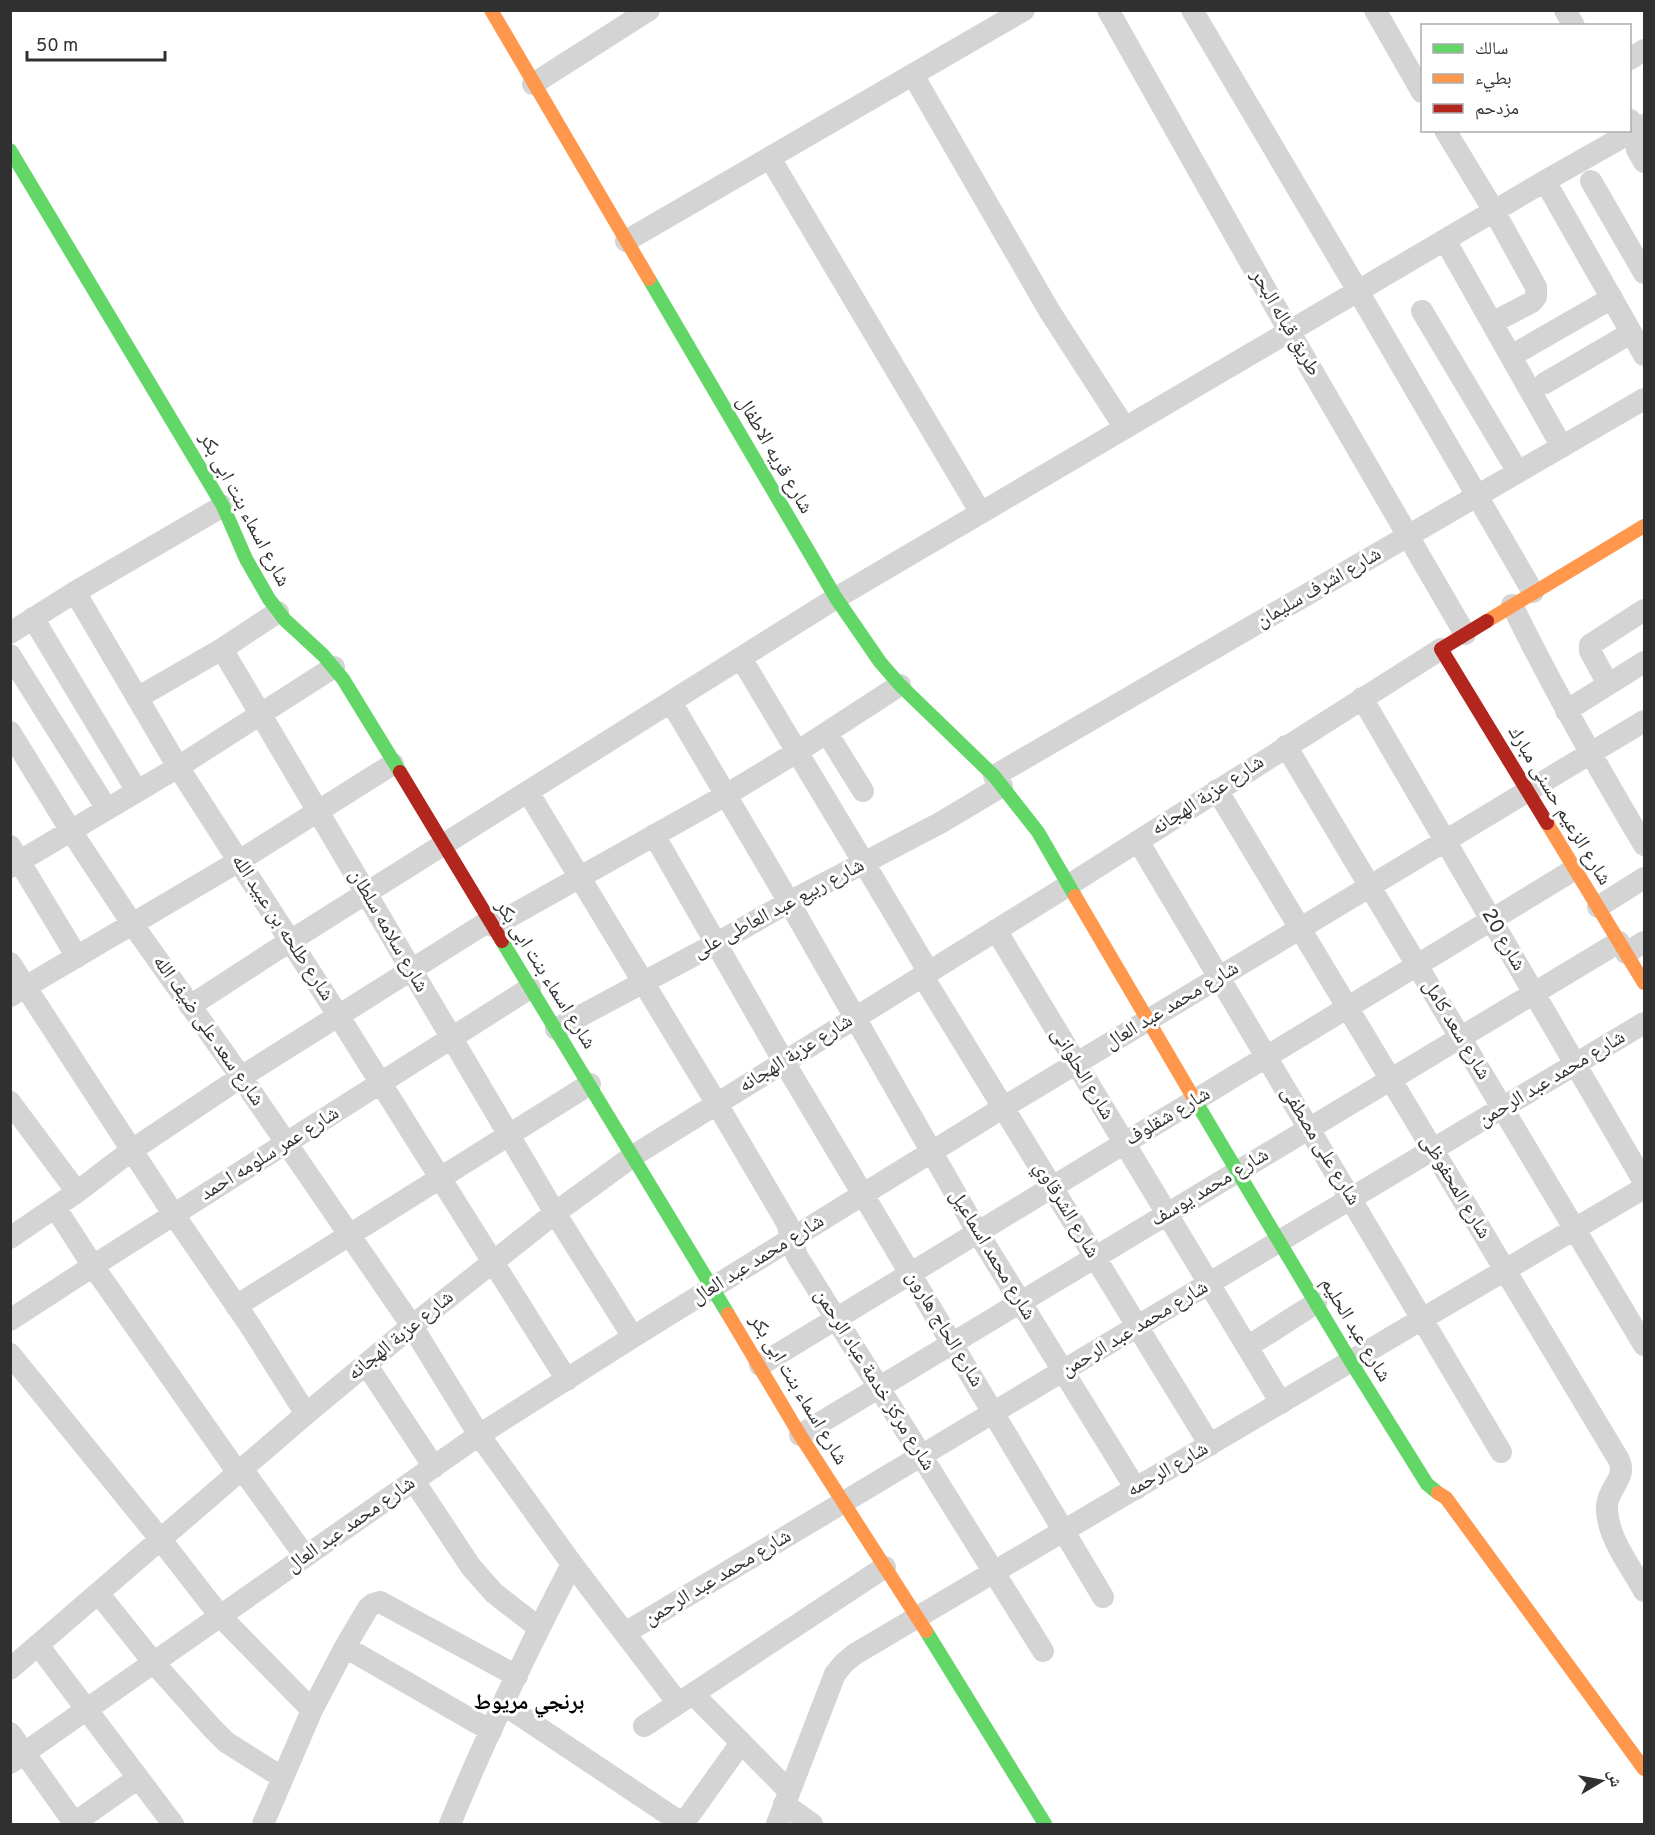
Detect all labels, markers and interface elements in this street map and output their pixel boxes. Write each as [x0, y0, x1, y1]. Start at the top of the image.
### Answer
scale bar [27, 24, 165, 62]
legend [1421, 24, 1631, 132]
text: 50 m [36, 35, 78, 58]
text: سالك [1475, 38, 1508, 61]
text: بطيء [1475, 68, 1512, 93]
text: مزدحم [1475, 98, 1519, 121]
street label: طريق قباله البحر [1243, 264, 1326, 381]
street label: شارع قريه الاطفال [730, 391, 818, 519]
street label: شارع اسماء بنت ابى بكر [192, 427, 296, 592]
street label: شارع اشرف سليمان [1252, 542, 1386, 634]
street label: شارع الزعيم حسنى مبارك [1501, 722, 1617, 890]
street label: شارع عزبة الهجانه [1147, 750, 1269, 842]
street label: شارع طلحه بن عبيد الله [225, 850, 339, 1006]
street label: شارع ربيع عبد العاطى على [689, 853, 869, 965]
street label: شارع سلامه سلطان [342, 865, 434, 997]
street label: شارع اسماء بنت ابى بكر [488, 895, 601, 1055]
street label: شارع 20 [1475, 904, 1531, 976]
street label: شارع سعد على ضيف الله [146, 950, 270, 1112]
street label: شارع محمد عبد العال [1100, 956, 1244, 1056]
street label: شارع سعد كامل [1416, 975, 1496, 1085]
street label: شارع عزبة الهجانه [734, 1009, 858, 1099]
street label: شارع الحلوانى [1044, 1023, 1120, 1125]
street label: شارع محمد عبد الرحمن [1474, 1025, 1630, 1133]
street label: شارع شقلوف [1121, 1081, 1215, 1153]
street label: شارع على مصطفى [1274, 1081, 1366, 1211]
street label: شارع عمر سلومه احمد [196, 1101, 344, 1207]
street label: شارع المحفوظى [1414, 1130, 1496, 1244]
street label: شارع محمد يوسف [1146, 1143, 1274, 1233]
street label: شارع الشرقاوي [1026, 1157, 1105, 1264]
street label: شارع محمد اسماعيل [943, 1185, 1041, 1325]
street label: شارع محمد عبد العال [687, 1209, 829, 1311]
street label: شارع الحاج هارون [899, 1266, 989, 1392]
street label: شارع عبد الحليم [1314, 1273, 1396, 1387]
street label: شارع محمد عبد الرحمن [1057, 1275, 1213, 1383]
street label: شارع مركز خدمة عباد الرحمن [807, 1284, 941, 1476]
street label: شارع عزبة الهجانه [342, 1285, 460, 1387]
street label: شارع اسماء بنت ابى بكر [742, 1309, 853, 1470]
street label: شارع الرحمه [1123, 1436, 1213, 1504]
street label: شارع محمد عبد العال [281, 1471, 421, 1579]
street label: شارع محمد عبد الرحمن [640, 1524, 796, 1632]
district label: برنجي مريوط [474, 1690, 584, 1718]
north arrow [1571, 1751, 1631, 1811]
text: ش [1602, 1769, 1625, 1789]

